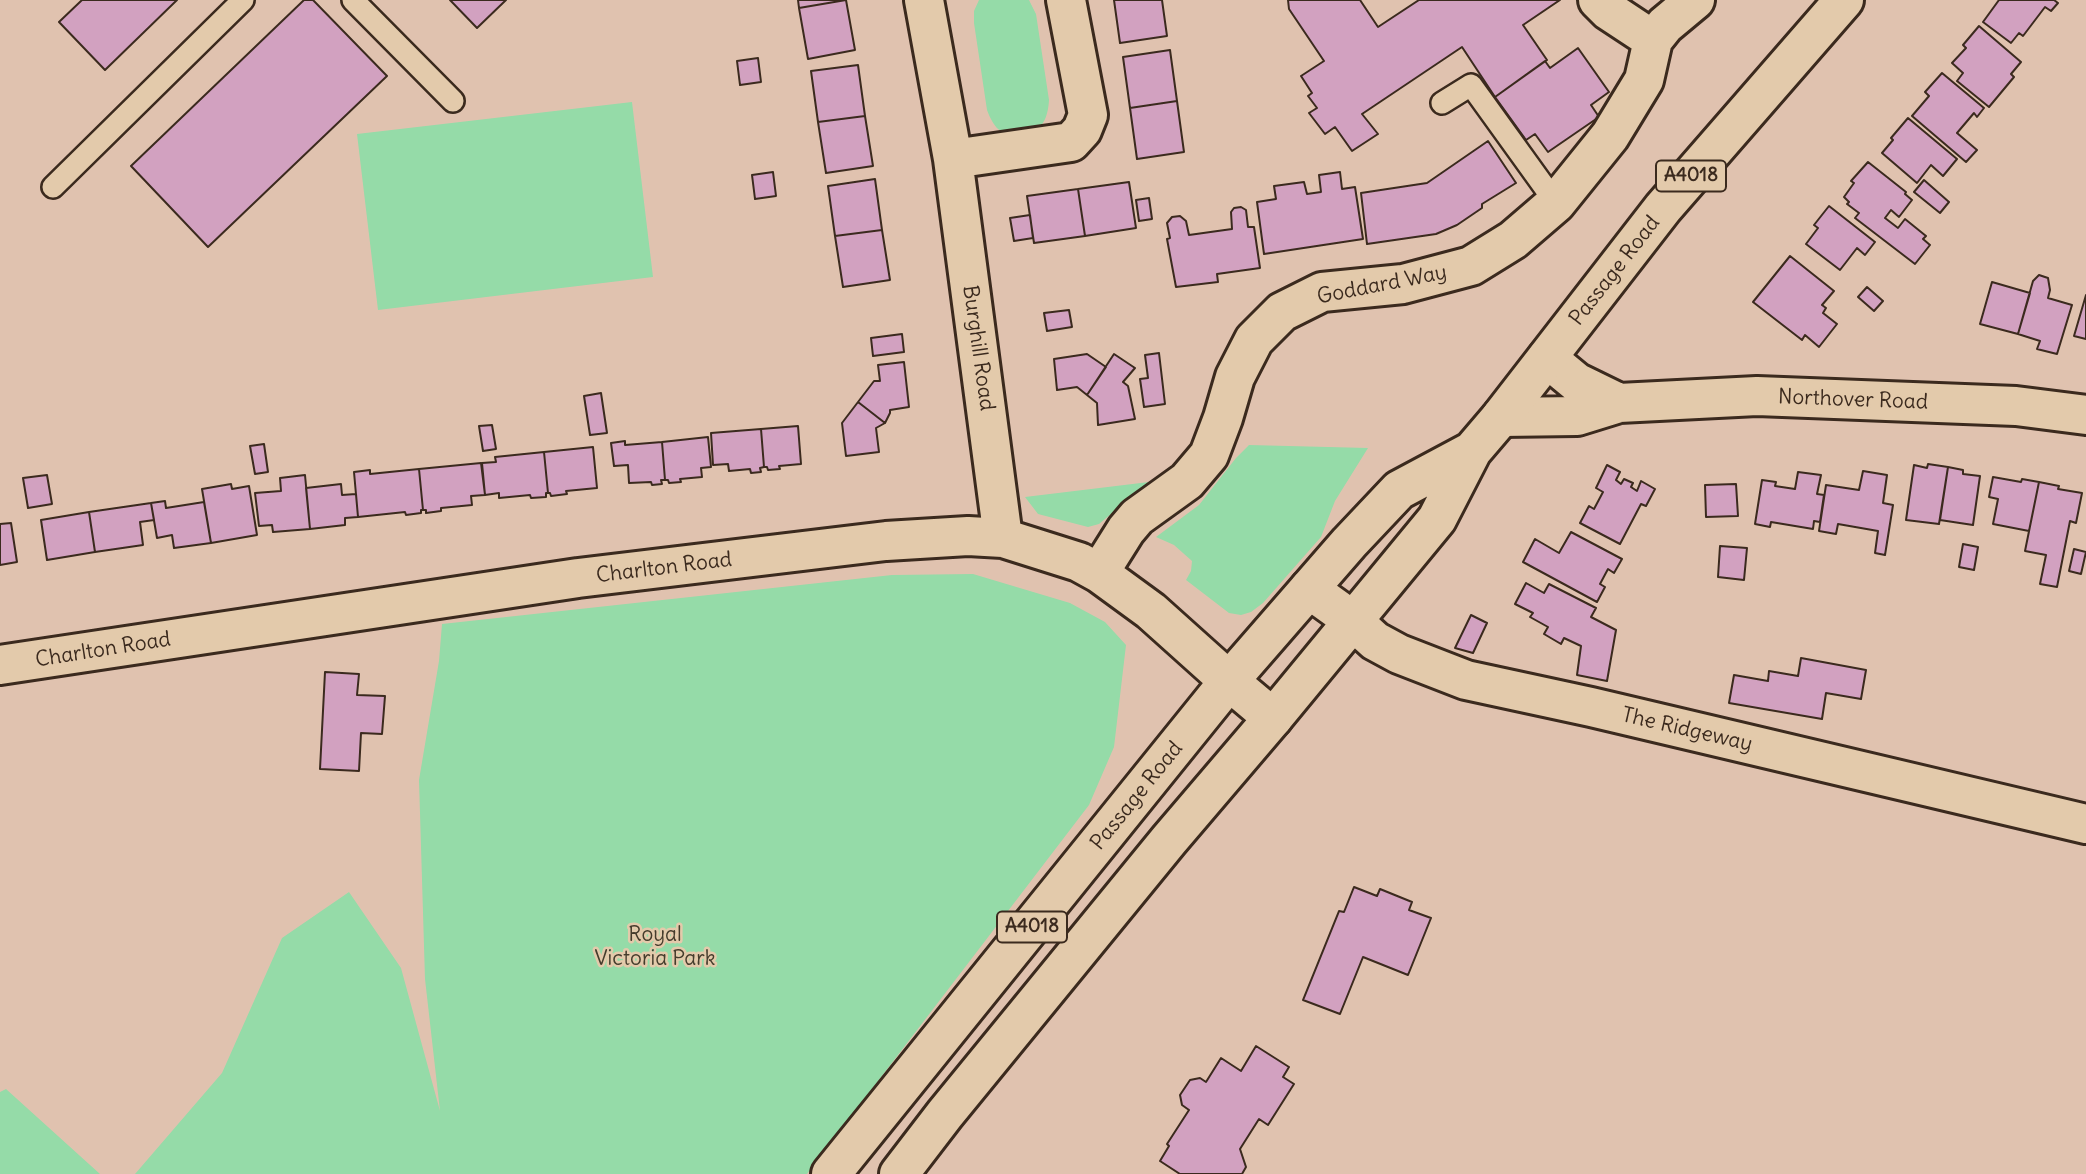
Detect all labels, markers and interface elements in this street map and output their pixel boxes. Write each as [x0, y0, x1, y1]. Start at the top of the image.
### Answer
road number: A4018 [1656, 160, 1726, 192]
street label: Passage Road [1564, 211, 1666, 331]
street label: Goddard Way [1315, 260, 1449, 310]
street label: Burghill Road [957, 284, 999, 412]
street label: Northover Road [1778, 385, 1928, 415]
street label: Charlton Road [595, 547, 733, 589]
street label: Charlton Road [34, 627, 172, 673]
street label: The Ridgeway [1619, 703, 1755, 757]
street label: Passage Road [1086, 737, 1188, 855]
road number: A4018 [997, 911, 1067, 942]
park label: Royal Victoria Park [594, 922, 716, 972]

